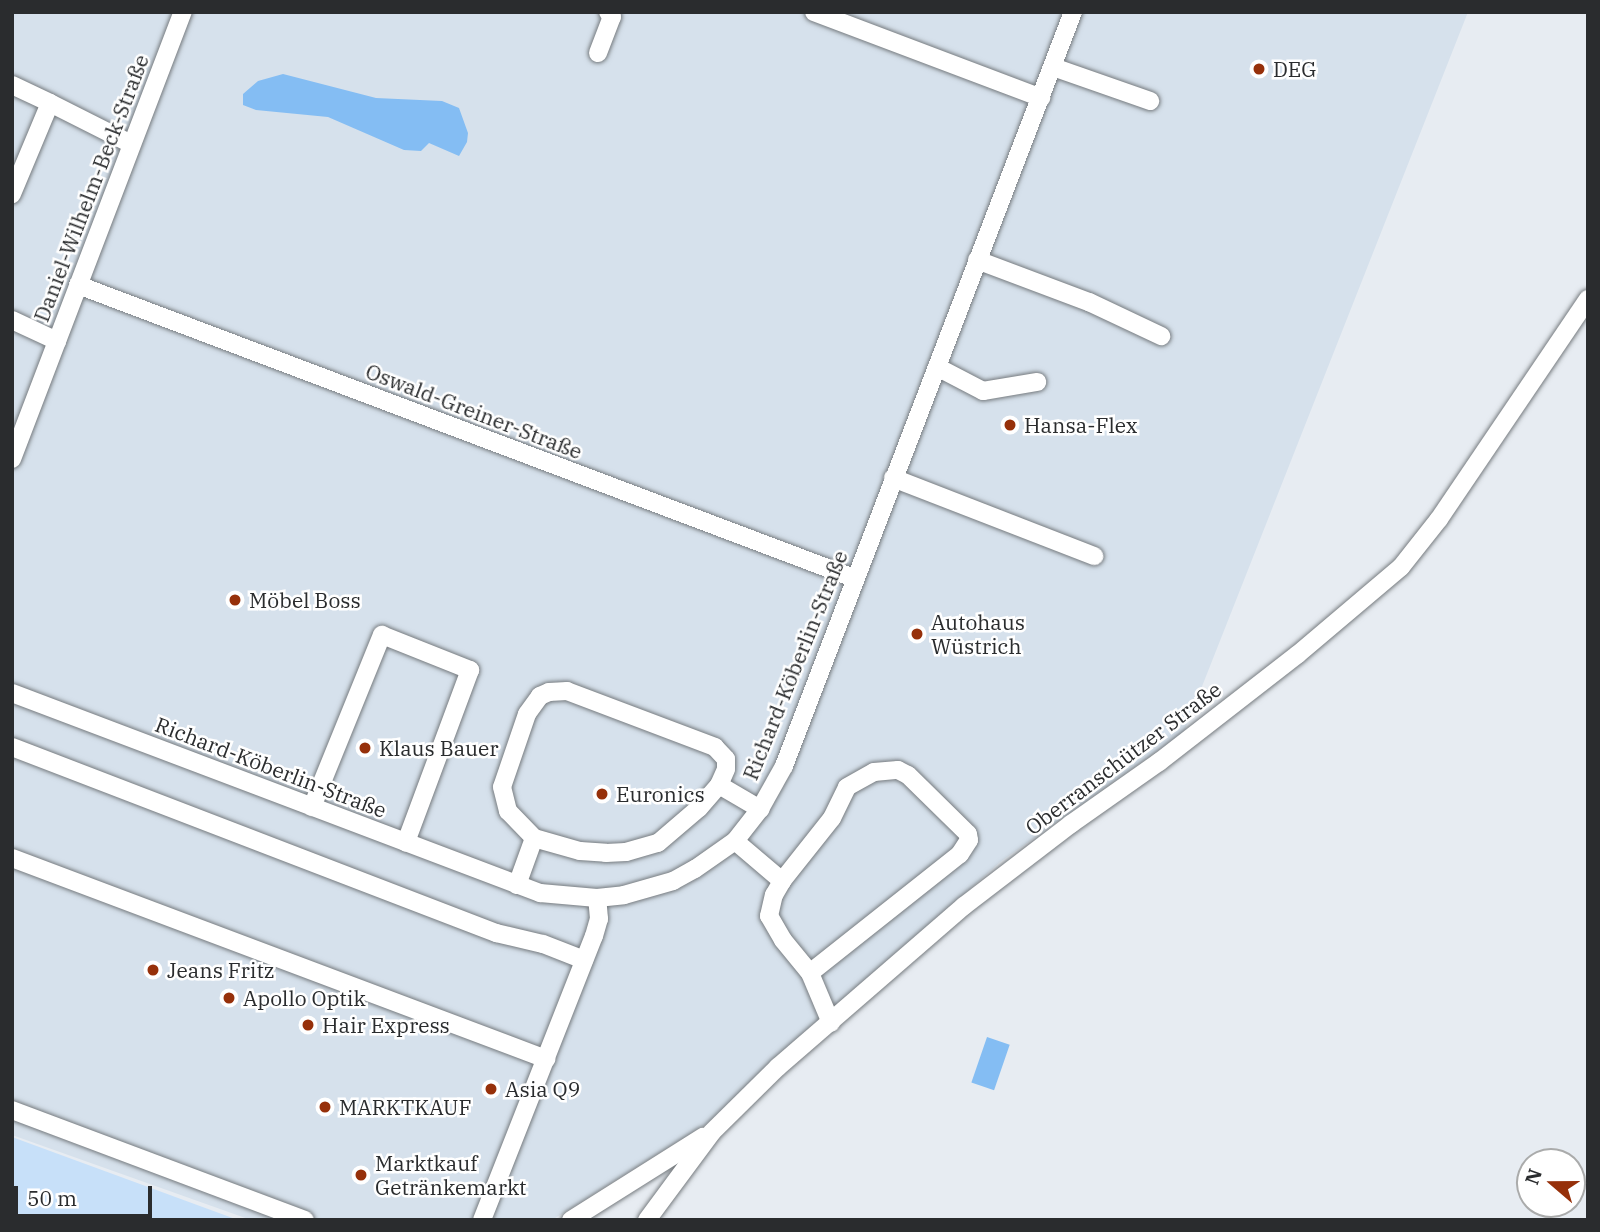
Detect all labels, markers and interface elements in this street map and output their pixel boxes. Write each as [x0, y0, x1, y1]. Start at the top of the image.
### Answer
street label: Daniel-Wilhelm-Beck-Straße [28, 51, 154, 325]
place label: DEG [1273, 56, 1316, 82]
marker: DEG [1251, 61, 1267, 77]
street label: Oswald-Greiner-Straße [362, 358, 586, 464]
place label: Hansa-Flex [1024, 412, 1138, 438]
marker: Hansa-Flex [1002, 417, 1018, 433]
street label: Richard-Köberlin-Straße [737, 547, 853, 783]
place label: Möbel Boss [249, 587, 361, 613]
marker: Möbel Boss [227, 592, 243, 608]
place label: Autohaus Wüstrich [931, 609, 1025, 659]
marker: Autohaus Wüstrich [909, 626, 925, 642]
street label: Oberranschützer Straße [1020, 676, 1226, 840]
street label: Richard-Köberlin-Straße [152, 711, 390, 823]
place label: Klaus Bauer [379, 735, 499, 761]
marker: Klaus Bauer [357, 740, 373, 756]
place label: Euronics [616, 781, 705, 807]
marker: Euronics [594, 786, 610, 802]
place label: Jeans Fritz [167, 957, 274, 983]
marker: Jeans Fritz [145, 962, 161, 978]
place label: Apollo Optik [243, 985, 366, 1011]
marker: Apollo Optik [221, 990, 237, 1006]
place label: Hair Express [322, 1012, 450, 1038]
marker: Hair Express [300, 1017, 316, 1033]
place label: Asia Q9 [505, 1076, 580, 1102]
marker: Asia Q9 [483, 1081, 499, 1097]
place label: MARKTKAUF [339, 1094, 472, 1120]
marker: MARKTKAUF [317, 1099, 333, 1115]
north arrow [1516, 1148, 1586, 1218]
place label: Marktkauf Getränkemarkt [375, 1150, 526, 1200]
text: N [1519, 1165, 1547, 1188]
marker: Marktkauf Getränkemarkt [353, 1167, 369, 1183]
scale bar [18, 1172, 156, 1216]
text: 50 m [27, 1184, 77, 1212]

